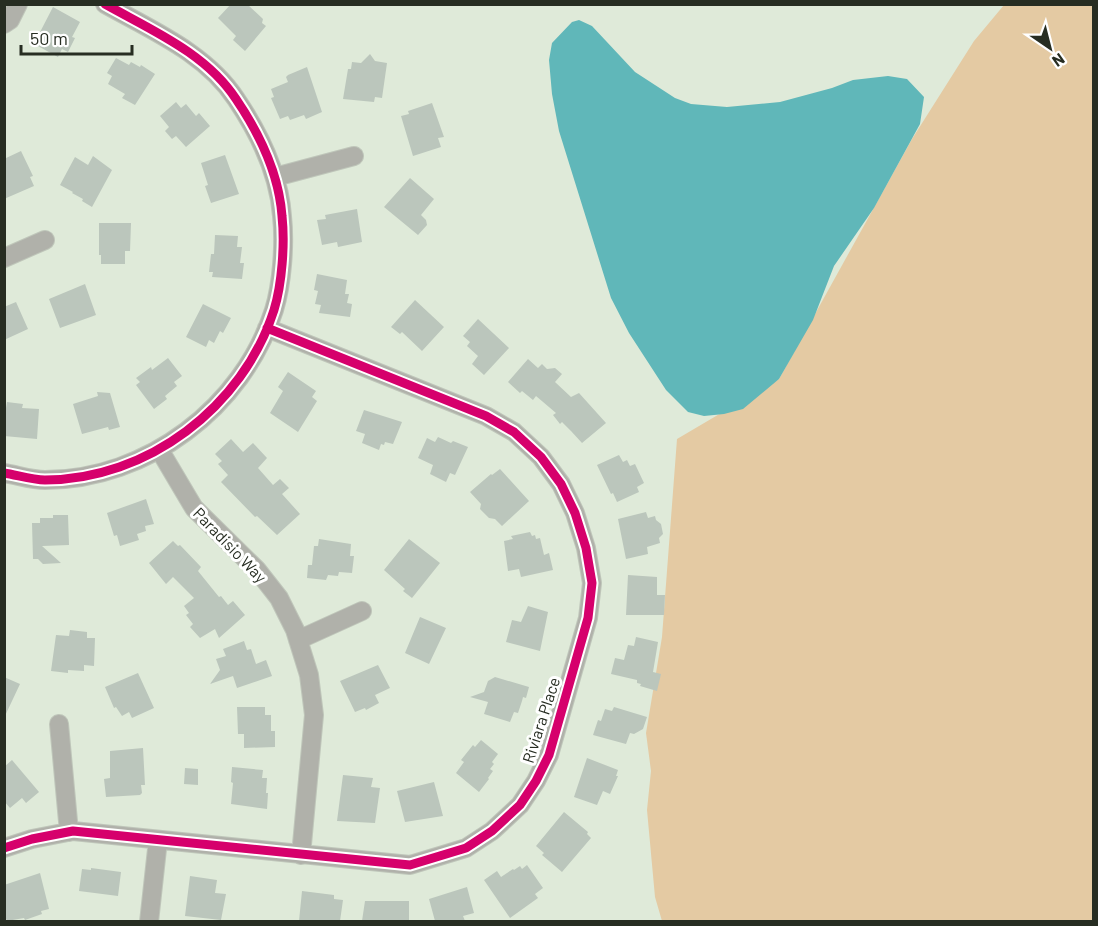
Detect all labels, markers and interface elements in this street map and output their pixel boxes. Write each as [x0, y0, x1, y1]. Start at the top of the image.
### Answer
scale bar [21, 18, 132, 56]
north arrow [1020, 18, 1080, 78]
text: 50 m [30, 27, 68, 49]
text: N [1049, 50, 1069, 72]
street label: Paradisio Way [190, 503, 271, 587]
street label: Riviara Place [518, 675, 563, 765]

